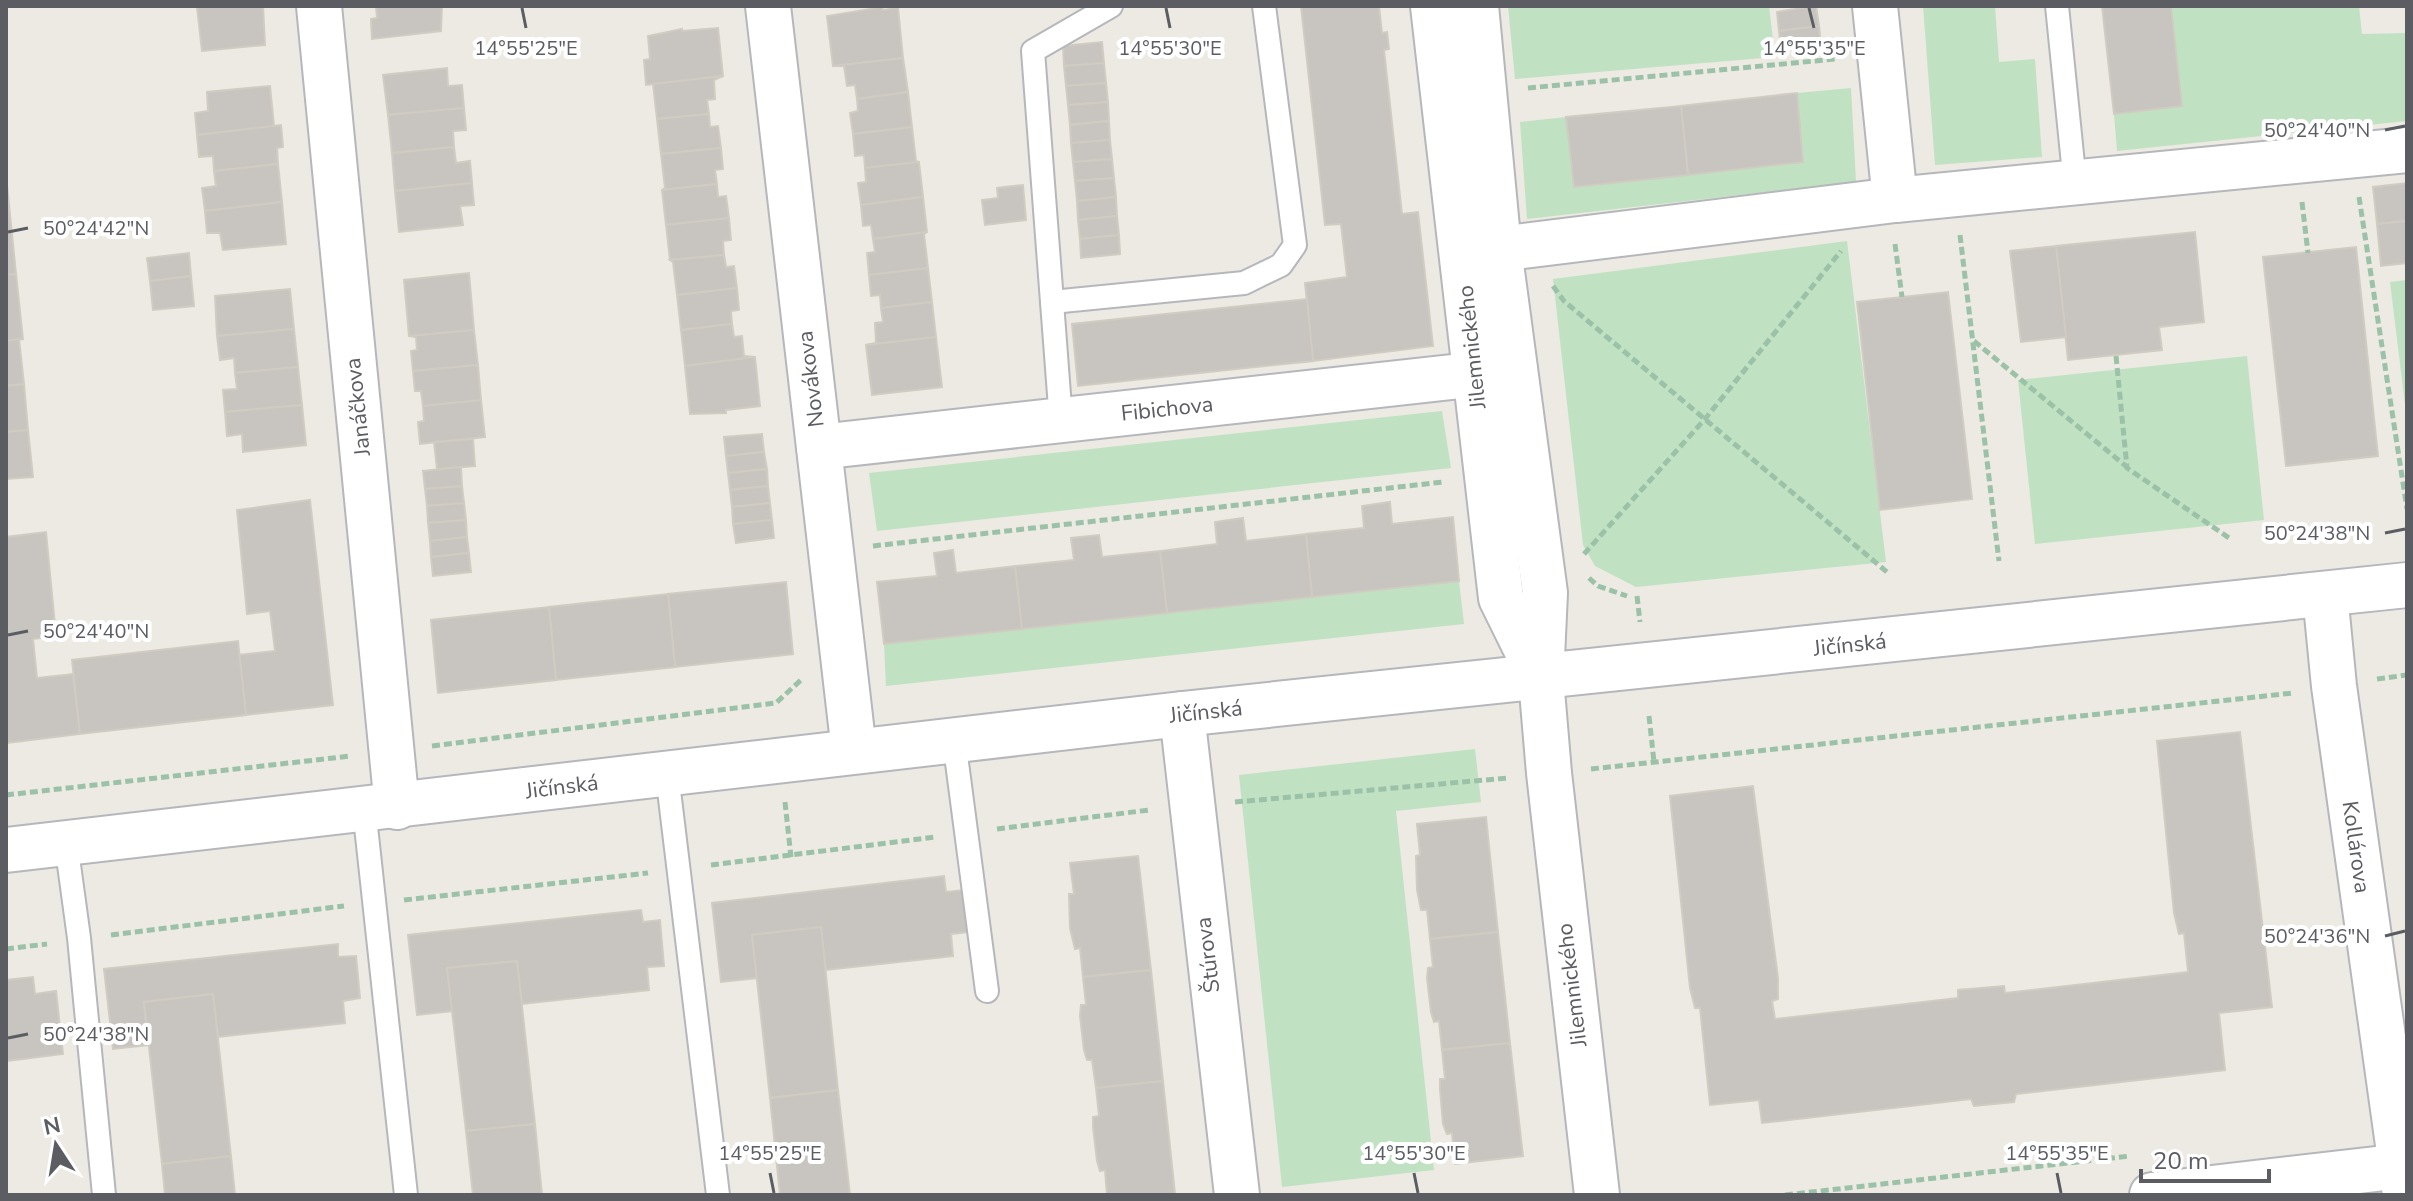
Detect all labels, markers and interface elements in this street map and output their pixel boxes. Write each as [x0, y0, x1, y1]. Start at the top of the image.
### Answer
text: 14°55'25"E [474, 35, 578, 62]
text: 14°55'30"E [1118, 35, 1222, 62]
text: 14°55'35"E [1762, 35, 1866, 62]
text: 50°24'40"N [2264, 117, 2370, 144]
text: 50°24'42"N [43, 215, 149, 242]
street label: Jilemnického [1451, 284, 1494, 411]
street label: Novákova [790, 329, 832, 429]
street label: Janáčkova [338, 356, 378, 459]
street label: Fibichova [1119, 389, 1215, 429]
text: 50°24'38"N [2264, 520, 2370, 547]
text: 50°24'40"N [43, 618, 149, 645]
street label: Jičínská [1811, 626, 1888, 664]
street label: Jičínská [1167, 693, 1244, 731]
street label: Jičínská [523, 768, 600, 806]
street label: Kollárova [2335, 799, 2377, 895]
street label: Štúrova [1188, 915, 1228, 995]
street label: Jilemnického [1550, 922, 1595, 1049]
text: 50°24'36"N [2264, 923, 2370, 950]
text: 50°24'38"N [43, 1021, 149, 1048]
north arrow [16, 1105, 96, 1185]
text: N [41, 1110, 63, 1143]
scale bar [2141, 1133, 2269, 1183]
text: 14°55'25"E [718, 1140, 822, 1167]
text: 14°55'30"E [1362, 1140, 1466, 1167]
text: 14°55'35"E [2005, 1140, 2109, 1167]
text: 20 m [2153, 1145, 2209, 1177]

